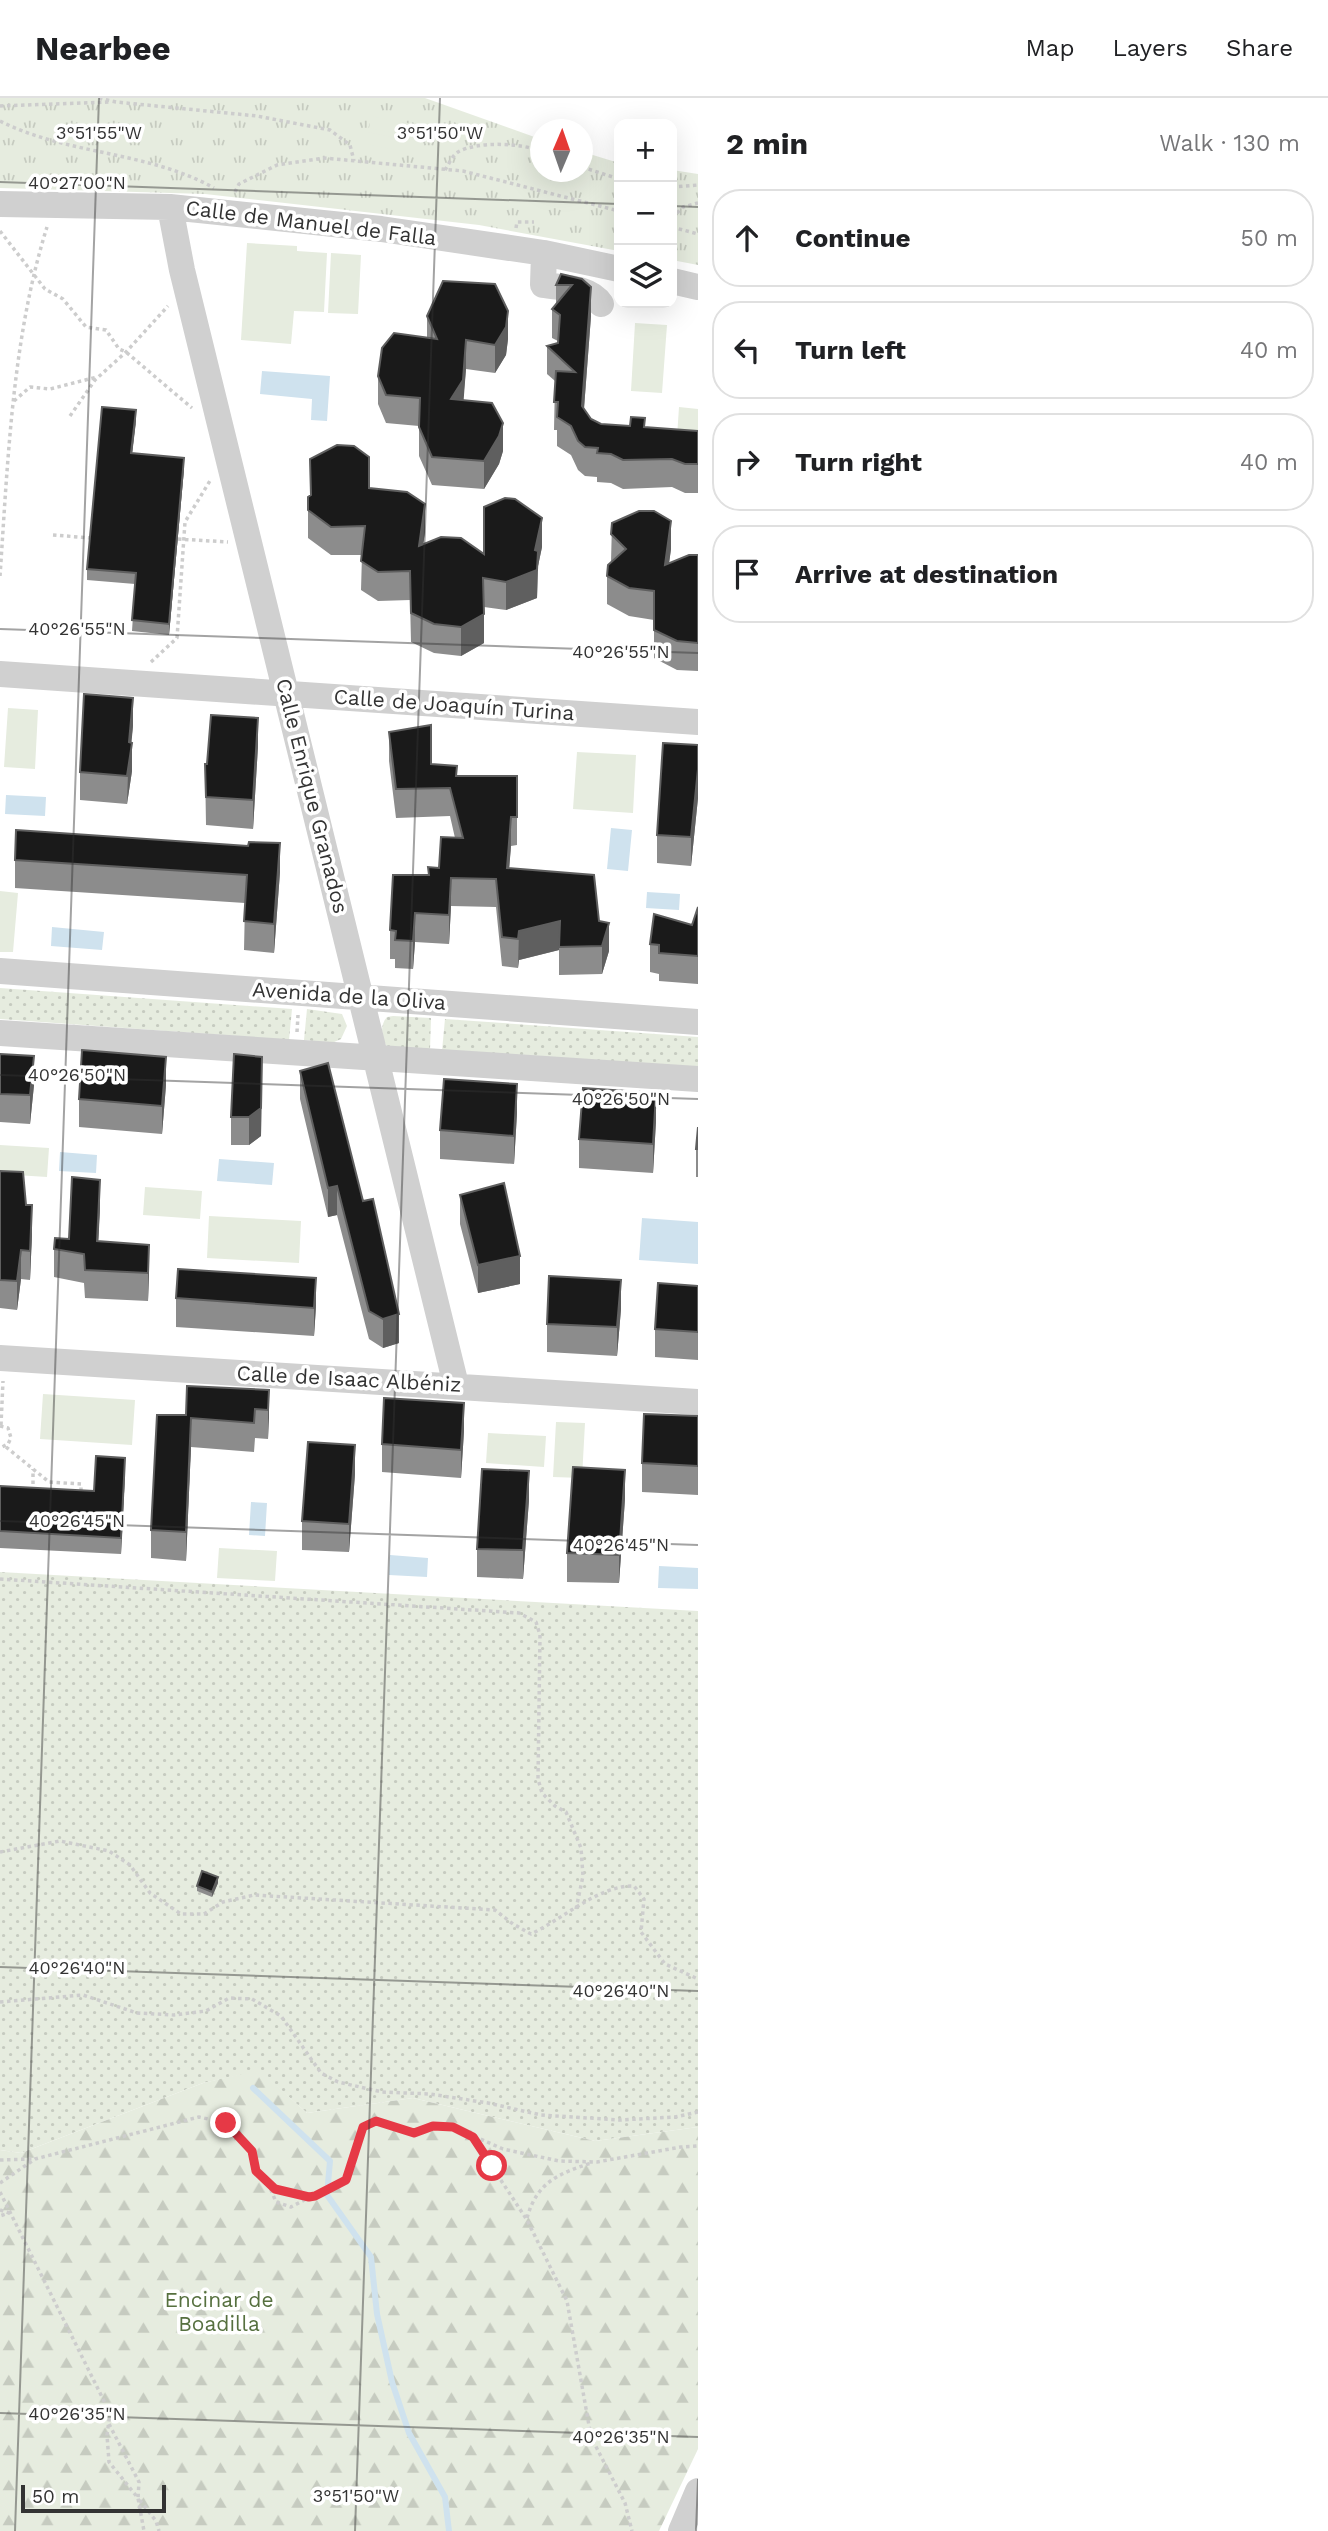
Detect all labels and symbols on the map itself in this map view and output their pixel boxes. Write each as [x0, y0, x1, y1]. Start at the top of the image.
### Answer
north arrow [530, 119, 593, 182]
text: 3°51'55"W [56, 122, 142, 143]
text: 3°51'50"W [397, 122, 483, 143]
text: 40°27'00"N [28, 172, 126, 193]
street label: Calle de Manuel de Falla [184, 195, 438, 250]
text: 40°26'55"N [28, 618, 126, 639]
text: 40°26'55"N [572, 641, 670, 662]
street label: Calle Enrique Granados [271, 676, 354, 916]
street label: Calle de Joaquín Turina [333, 684, 575, 725]
street label: Avenida de la Oliva [251, 976, 447, 1015]
text: 40°26'50"N [28, 1064, 126, 1085]
text: 40°26'50"N [572, 1088, 670, 1109]
street label: Calle de Isaac Albéniz [236, 1360, 462, 1397]
text: 40°26'45"N [29, 1510, 125, 1531]
text: 40°26'45"N [573, 1534, 669, 1555]
text: 40°26'40"N [28, 1957, 126, 1978]
text: 40°26'40"N [572, 1980, 670, 2001]
route end [210, 2107, 241, 2138]
route start [476, 2150, 507, 2181]
park label: Encinar de Boadilla [164, 2287, 274, 2336]
text: 40°26'35"N [28, 2403, 126, 2424]
text: 40°26'35"N [572, 2426, 670, 2447]
scale bar [21, 2482, 166, 2514]
text: 3°51'50"W [313, 2485, 399, 2506]

